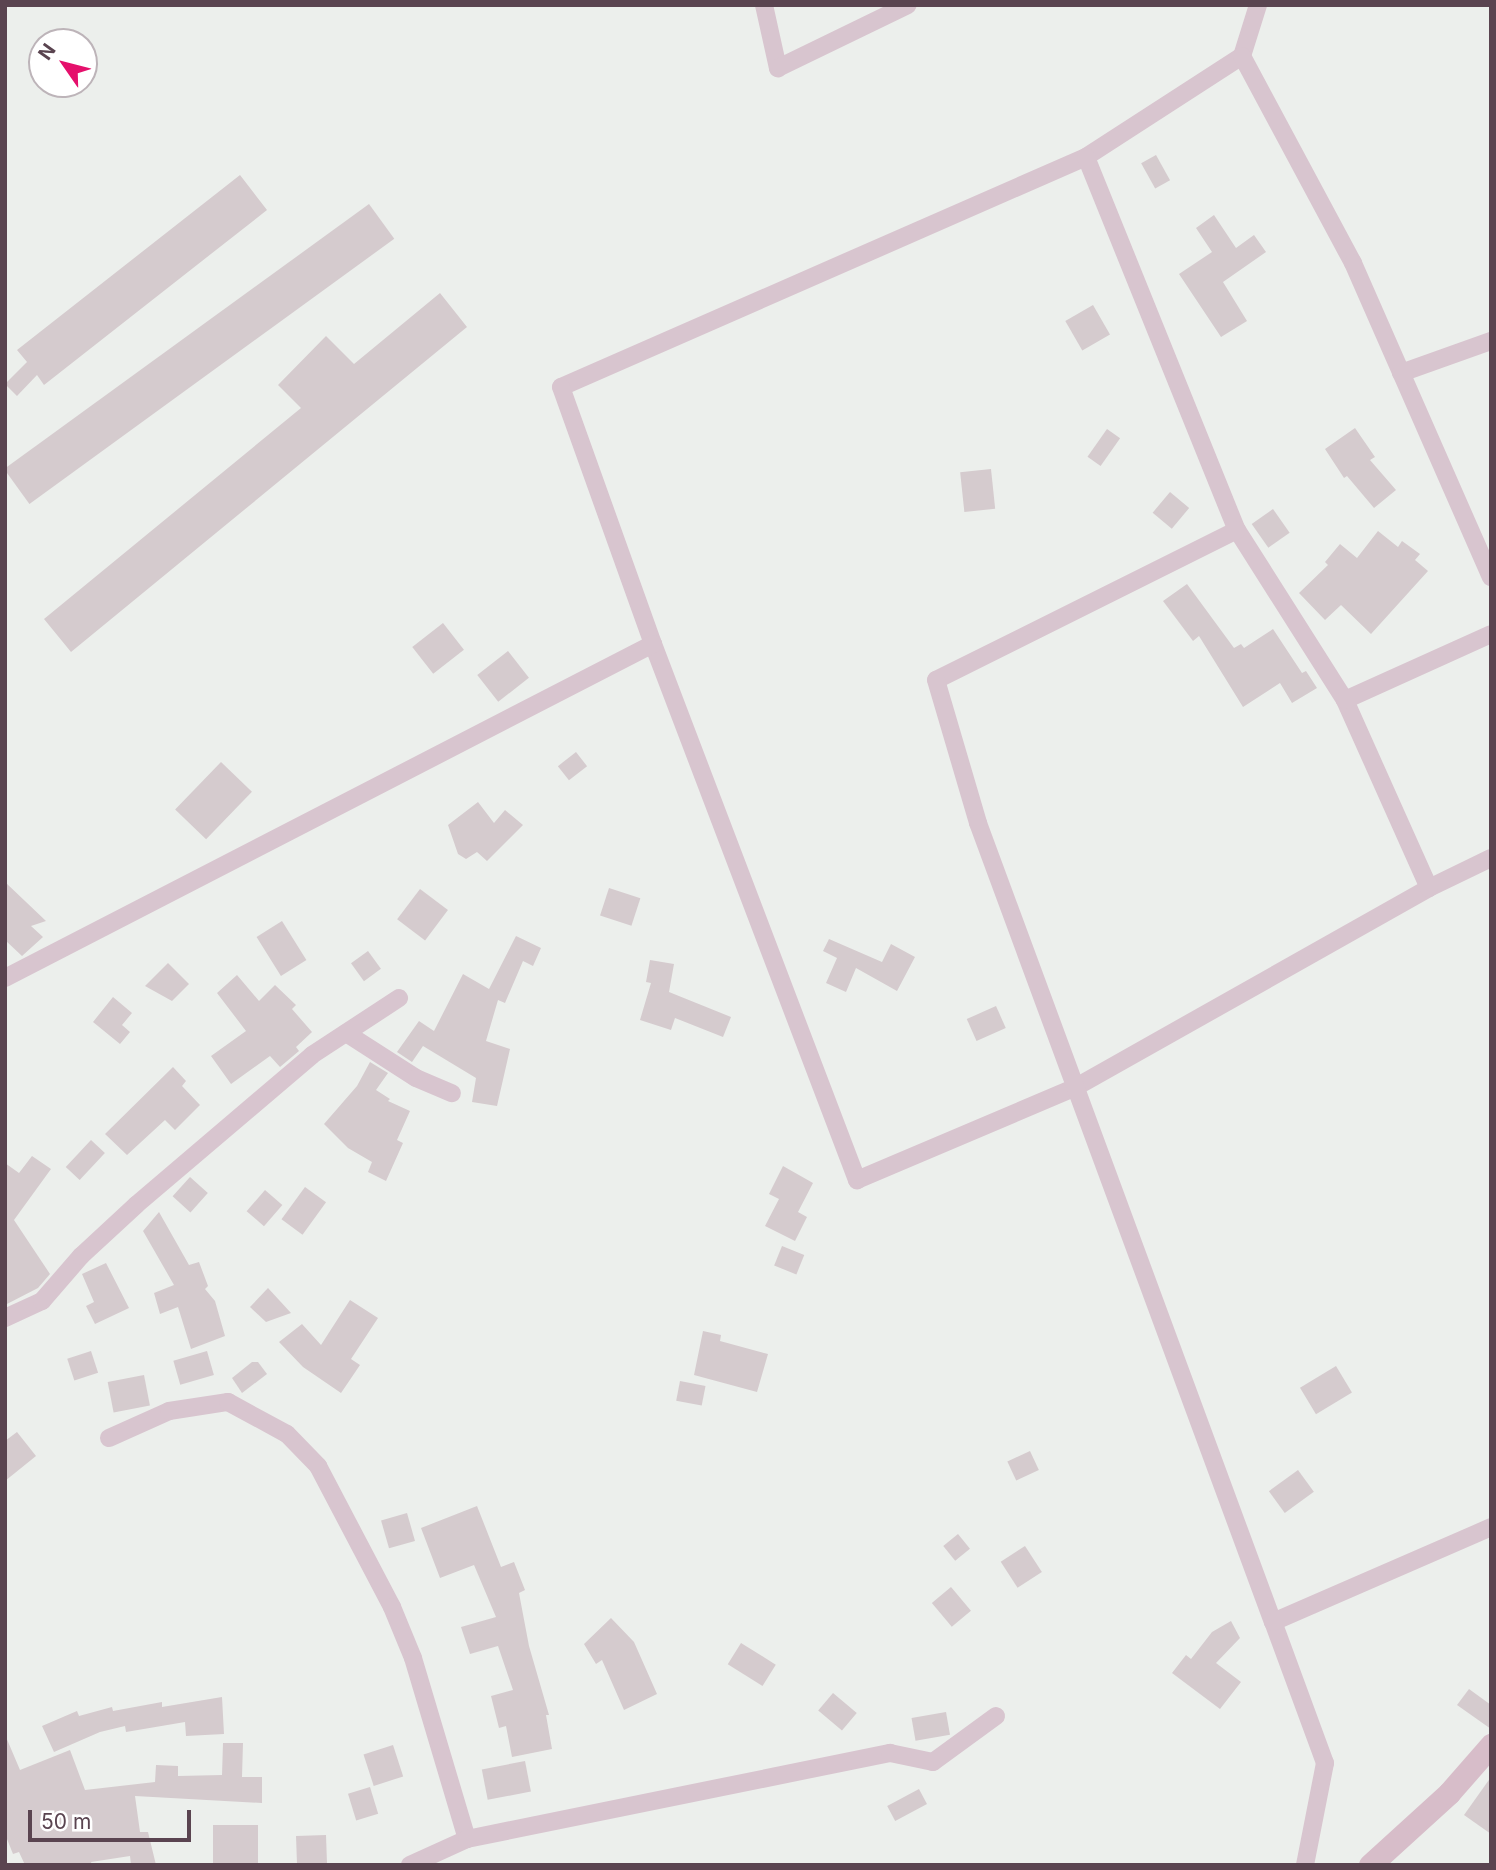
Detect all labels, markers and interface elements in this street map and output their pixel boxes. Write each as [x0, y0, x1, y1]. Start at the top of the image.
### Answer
north arrow [28, 28, 98, 98]
text: N [33, 39, 61, 64]
scale bar [32, 1797, 194, 1841]
text: 50 m [41, 1809, 91, 1834]

